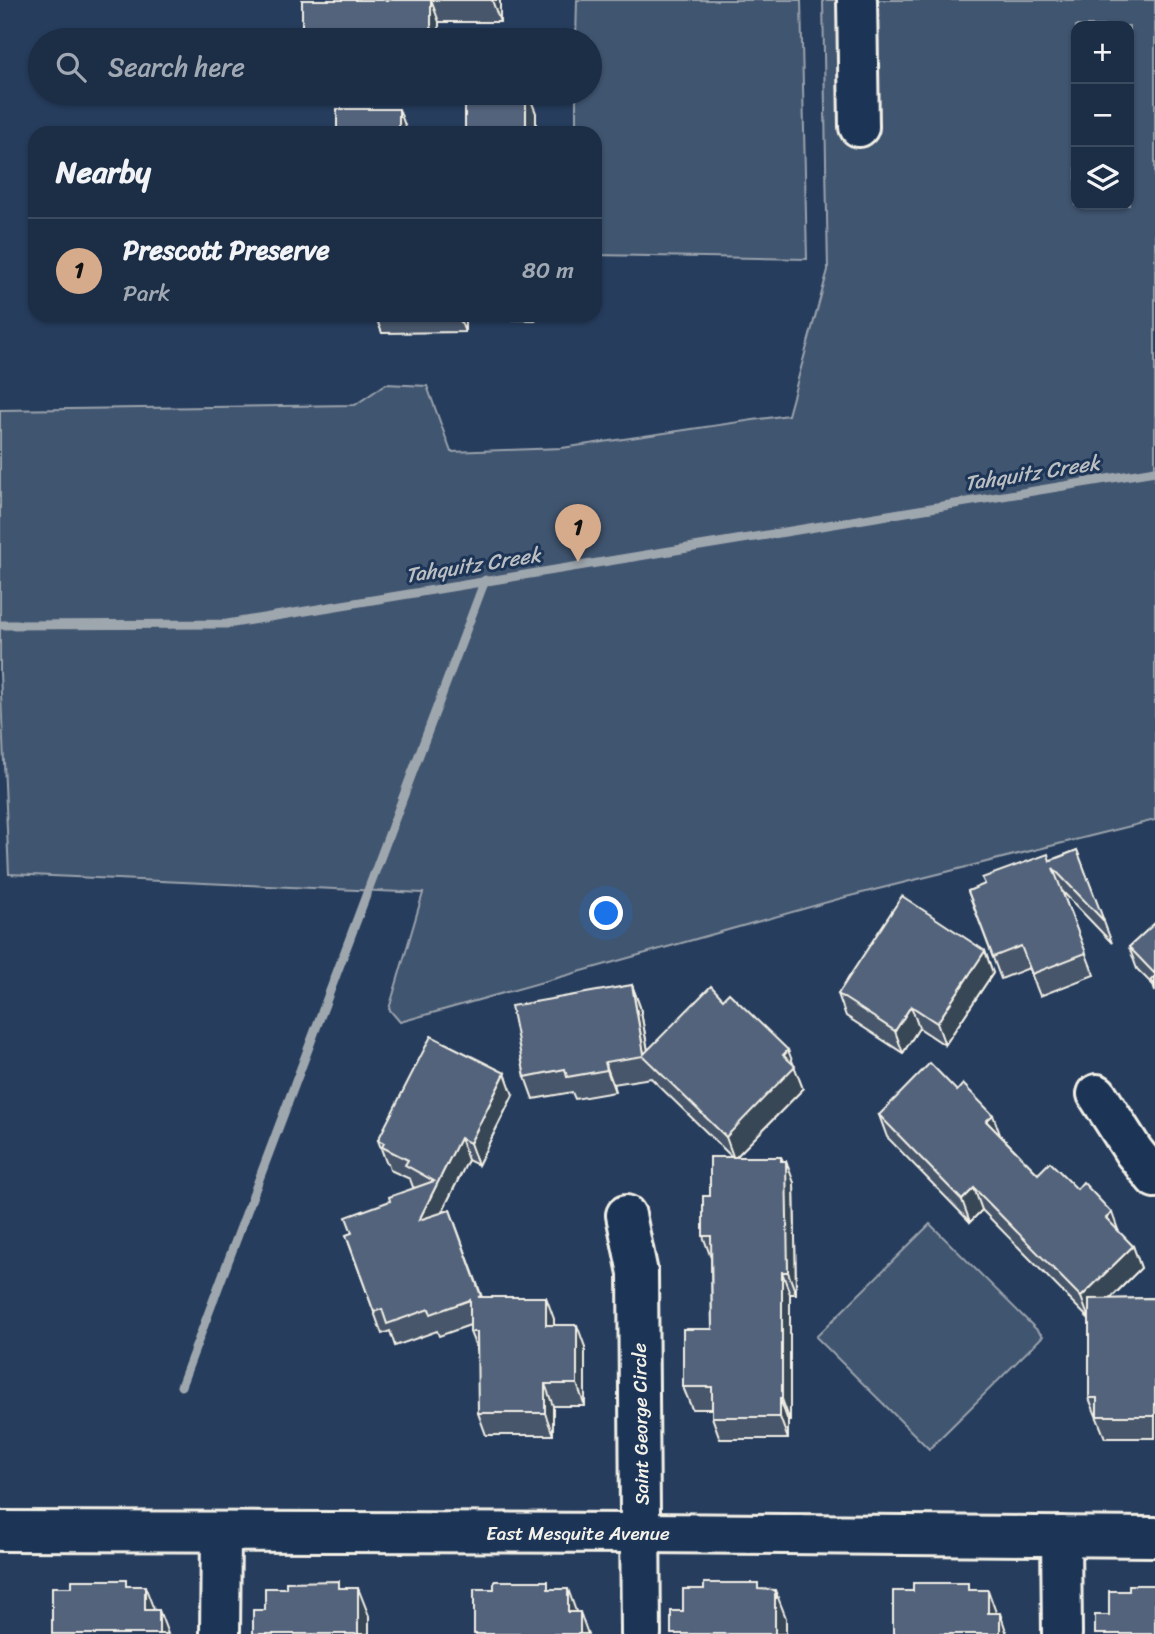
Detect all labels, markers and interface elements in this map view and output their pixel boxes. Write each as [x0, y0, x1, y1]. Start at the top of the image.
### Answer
map controls [1071, 21, 1134, 210]
button: + [1071, 21, 1134, 84]
search box [28, 28, 602, 105]
text: Search here [108, 44, 245, 90]
icon: search [52, 48, 90, 86]
button: − [1071, 84, 1134, 147]
text: Nearby [56, 145, 151, 199]
button: layers [1071, 147, 1134, 210]
text: Prescott Preserve [123, 227, 330, 273]
text: 1 [74, 250, 84, 291]
text: 80 m [522, 250, 574, 291]
text: Park [123, 273, 170, 314]
water label: Tahquitz Creek [961, 443, 1104, 502]
pin: 1 [555, 504, 601, 562]
water label: Tahquitz Creek [402, 535, 545, 594]
your location [589, 896, 623, 930]
street label: Saint George Circle [623, 1342, 658, 1506]
street label: East Mesquite Avenue [486, 1517, 670, 1550]

